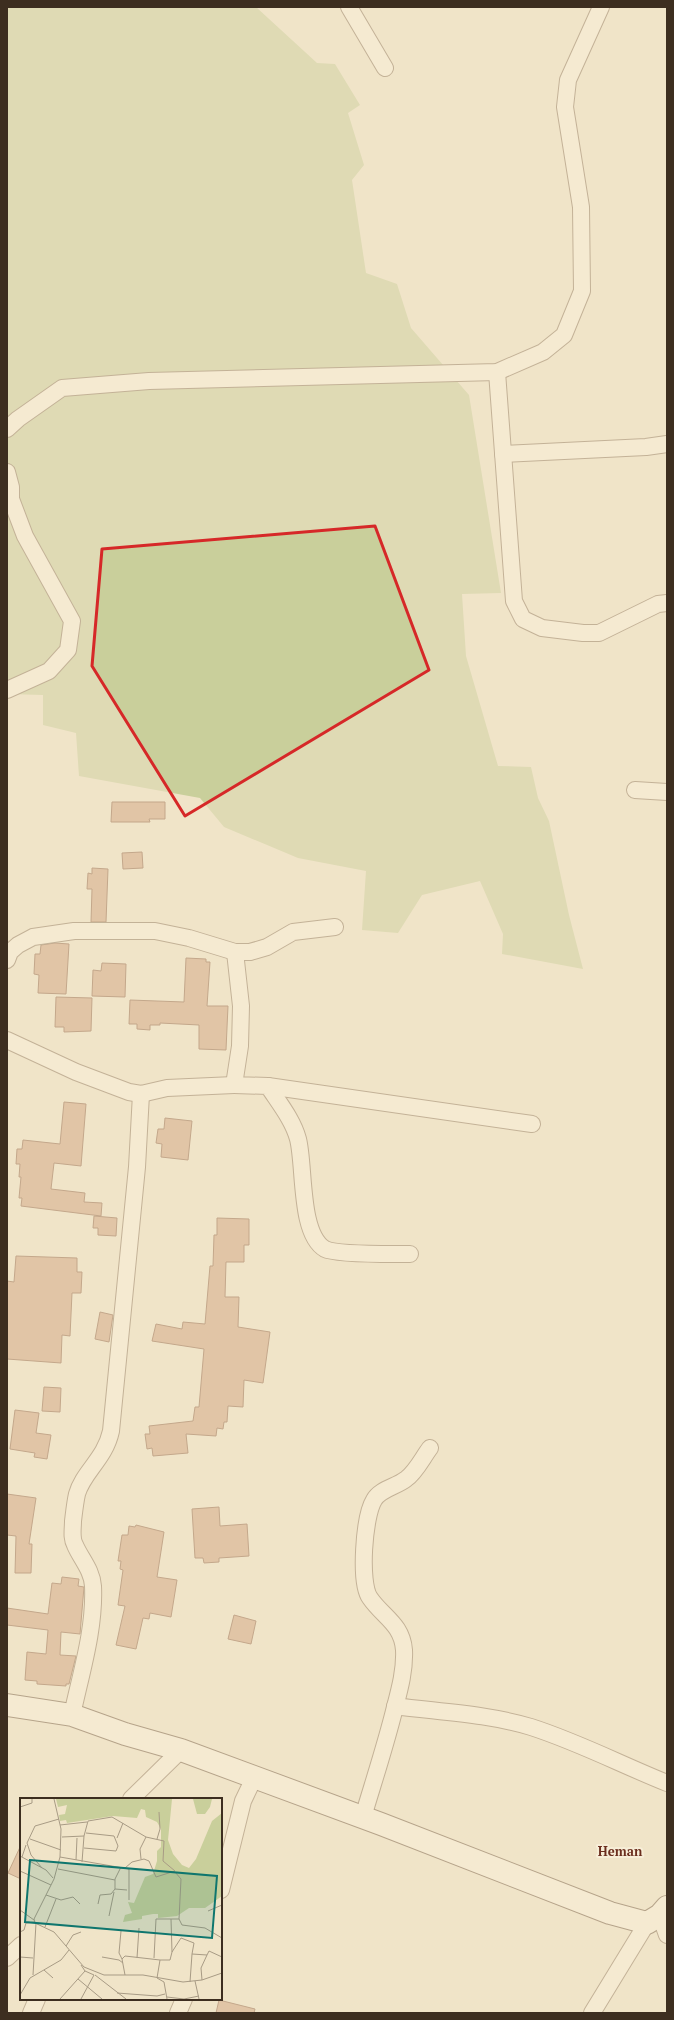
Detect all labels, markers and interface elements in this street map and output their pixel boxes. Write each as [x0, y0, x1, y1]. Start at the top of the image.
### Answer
inset map [20, 1798, 222, 2000]
district label: Heman [598, 1842, 643, 1860]

